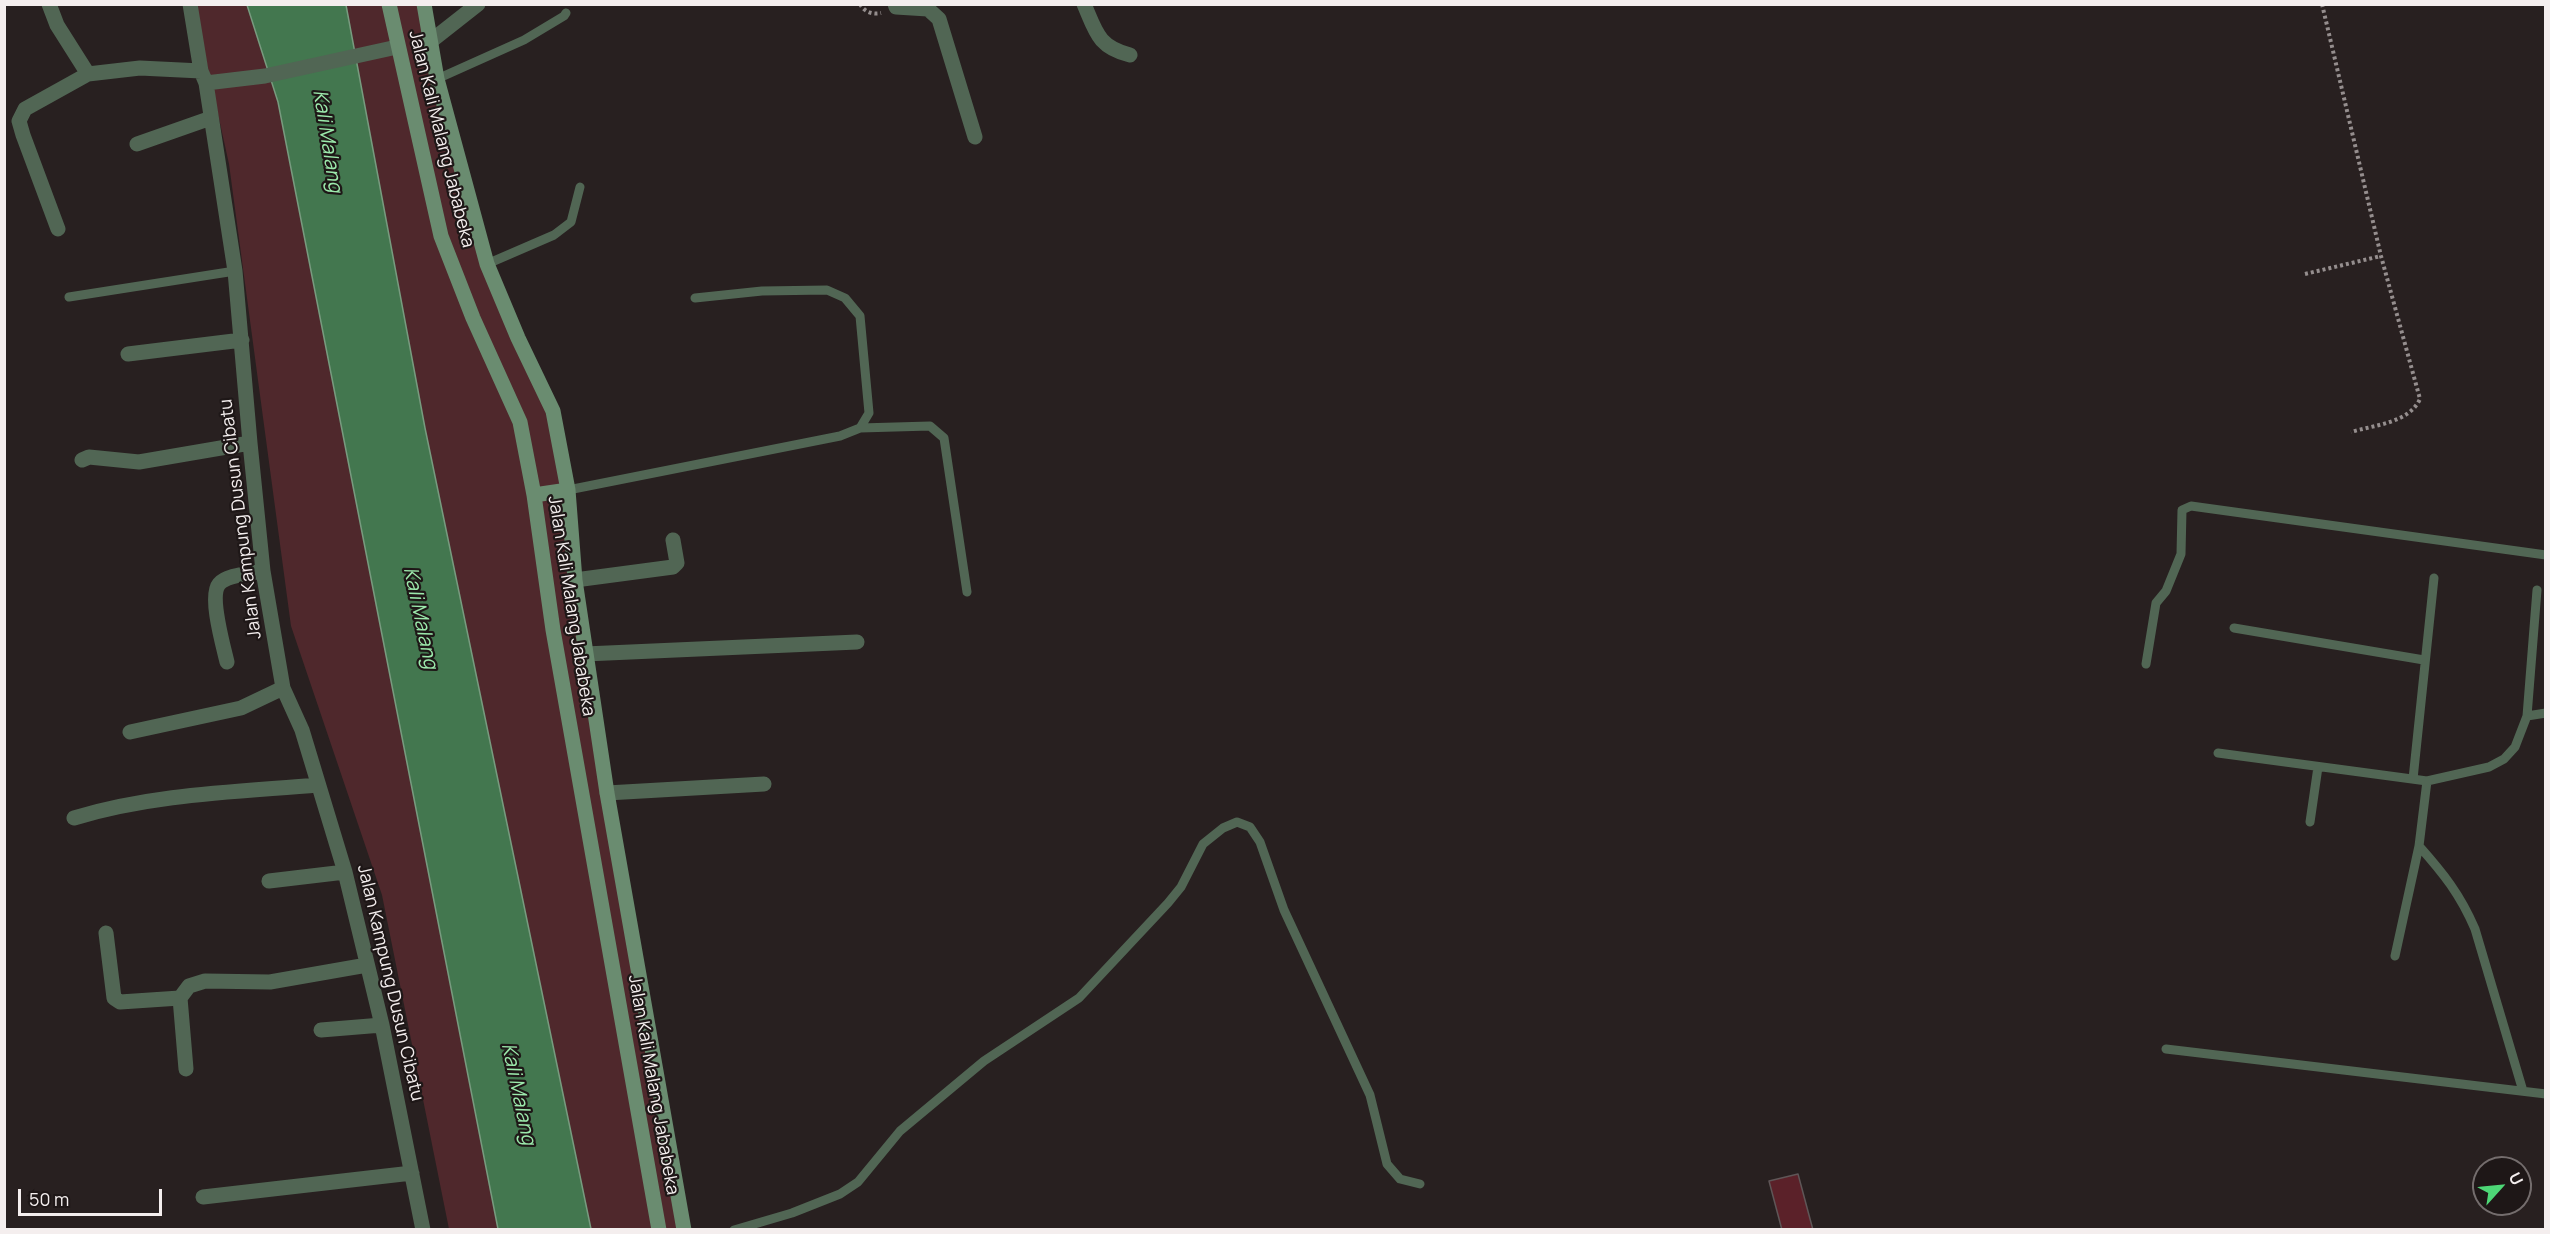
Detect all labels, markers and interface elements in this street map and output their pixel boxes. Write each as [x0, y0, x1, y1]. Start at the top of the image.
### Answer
street label: Jalan Kali Malang Jababeka [404, 28, 478, 250]
water label: Kali Malang [307, 88, 347, 194]
street label: Jalan Kampung Dusun Cibatu [216, 398, 266, 640]
street label: Jalan Kali Malang Jababeka [543, 494, 599, 718]
water label: Kali Malang [397, 565, 443, 671]
street label: Jalan Kampung Dusun Cibatu [352, 863, 428, 1103]
street label: Jalan Kali Malang Jababeka [623, 973, 683, 1197]
water label: Kali Malang [495, 1041, 541, 1147]
north arrow [2472, 1156, 2532, 1216]
text: U [2504, 1169, 2529, 1189]
scale bar [21, 1177, 165, 1215]
text: 50 m [29, 1187, 69, 1211]

